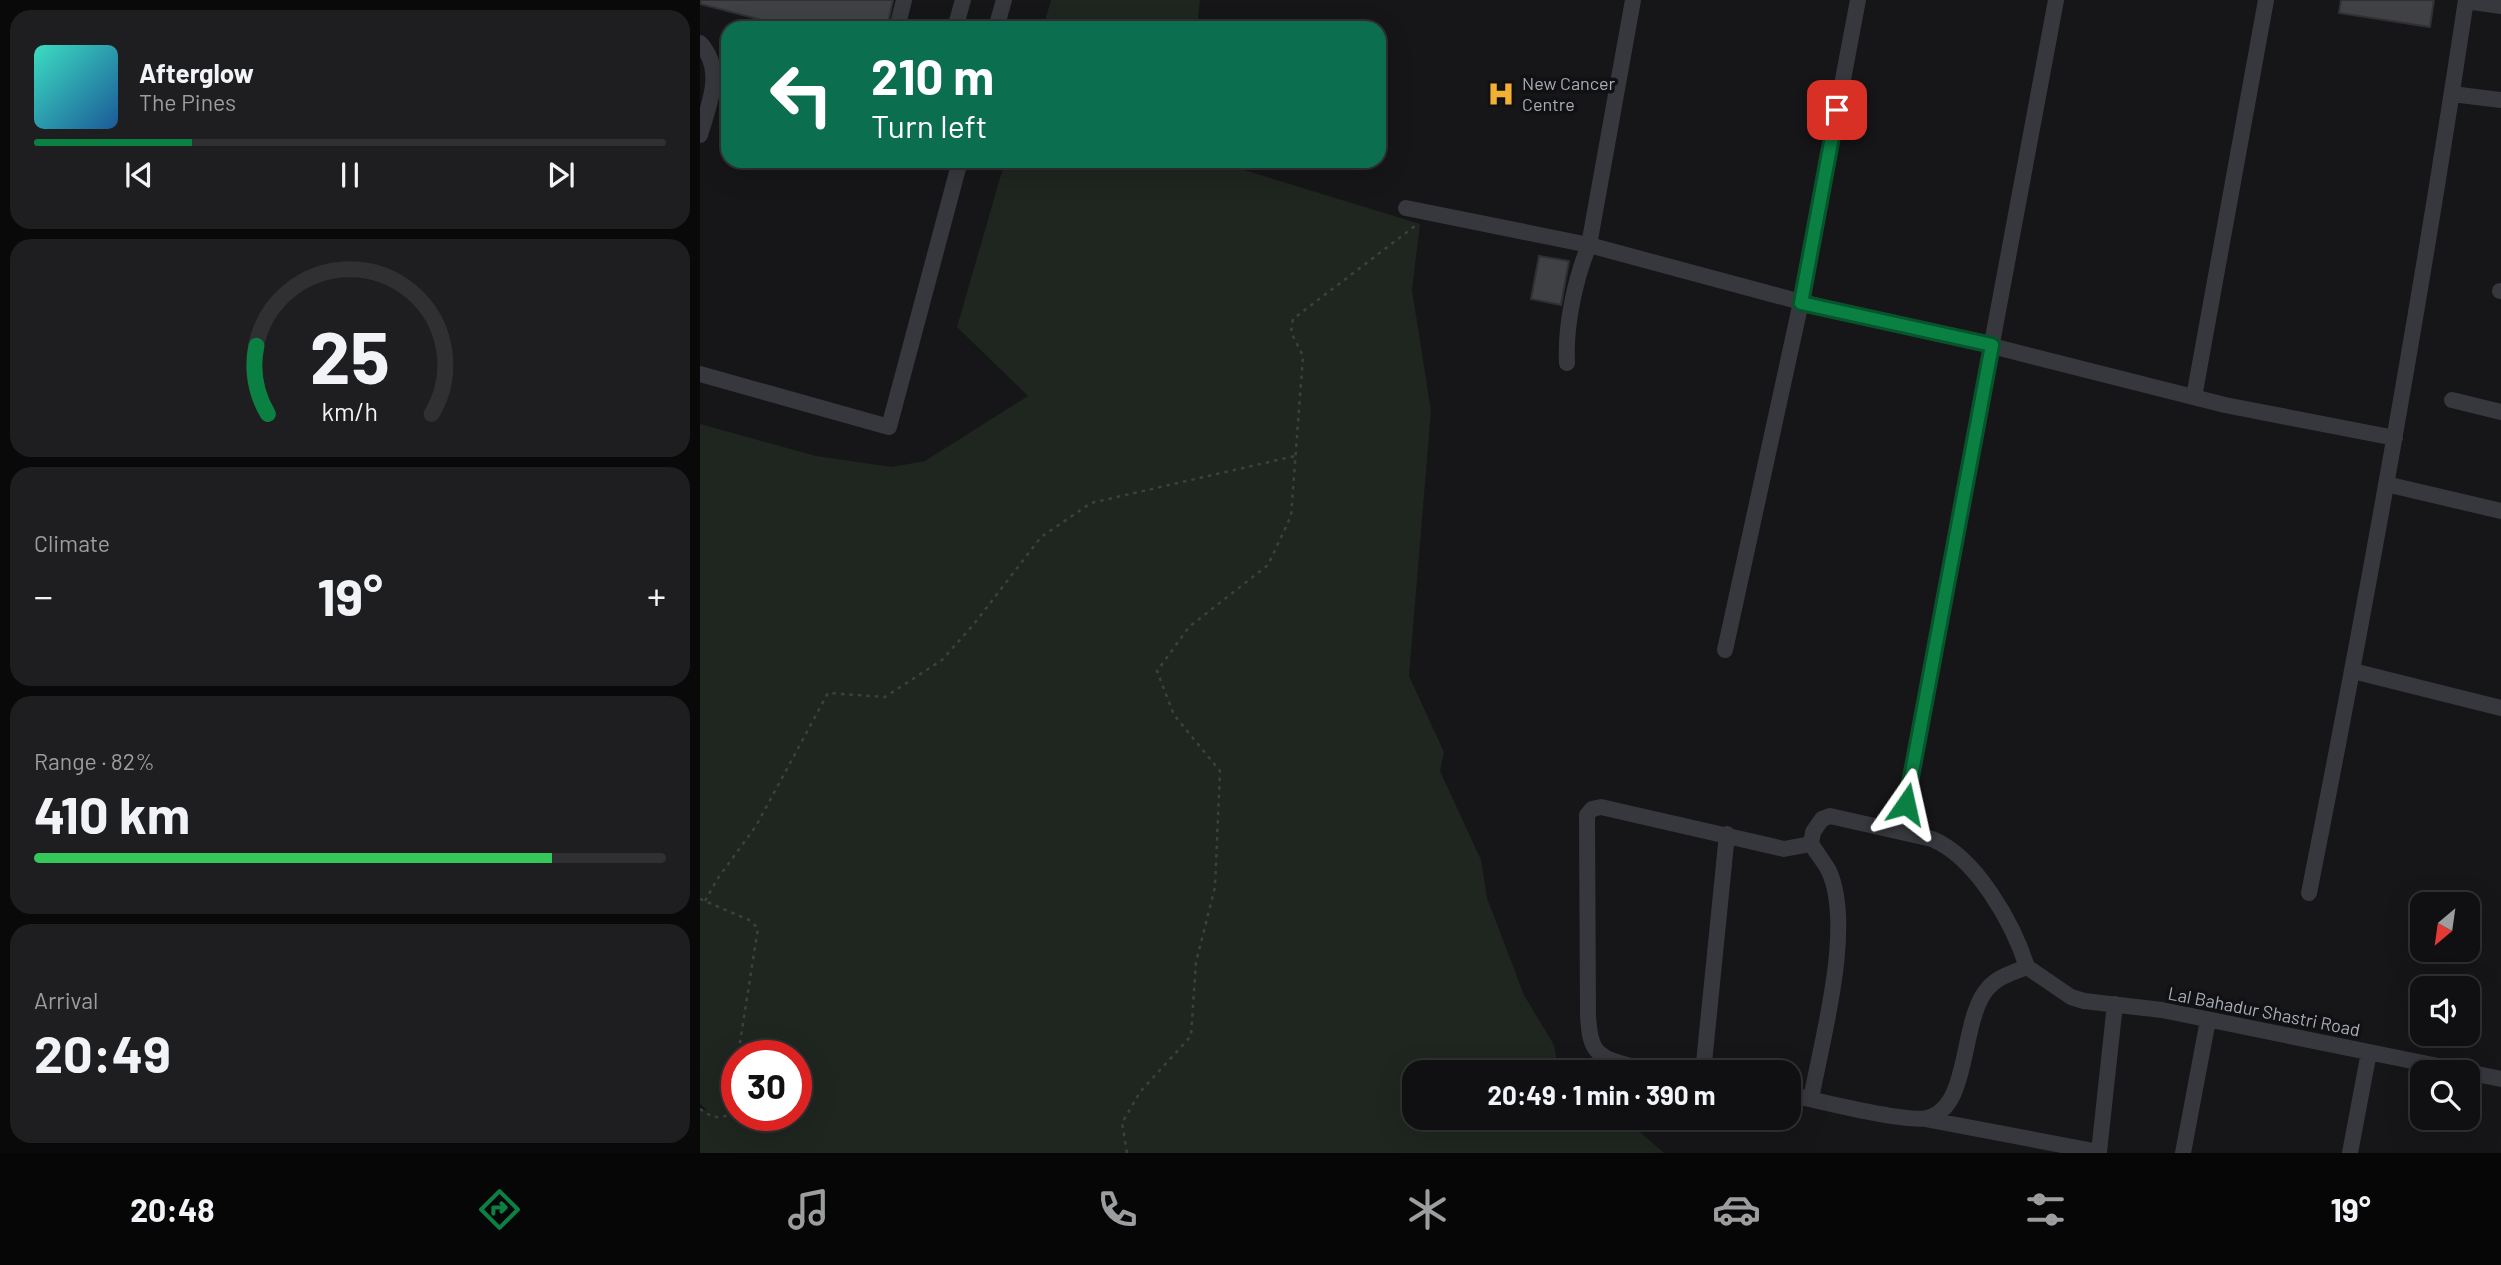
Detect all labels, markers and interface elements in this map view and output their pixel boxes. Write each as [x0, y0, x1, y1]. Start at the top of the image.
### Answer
text: 210 m [871, 46, 994, 105]
icon: left [756, 49, 847, 140]
text: Afterglow [139, 57, 254, 88]
place label: New Cancer Centre [1522, 72, 1616, 115]
hospital icon: New Cancer Centre [1486, 79, 1516, 109]
pin [1807, 80, 1867, 140]
text: The Pines [139, 88, 236, 116]
icon: arrive [1818, 91, 1856, 129]
text: Turn left [871, 106, 988, 144]
icon: previous [120, 156, 158, 194]
icon: pause [331, 156, 369, 194]
icon: next [542, 156, 580, 194]
text: 25 [310, 311, 390, 399]
text: km/h [322, 396, 378, 426]
text: Climate [34, 529, 110, 557]
text: 19° [317, 564, 383, 626]
text: − [34, 572, 53, 618]
text: + [647, 572, 666, 618]
text: Range · 82% [34, 747, 155, 775]
position arrow [1869, 767, 1943, 841]
text: 410 km [34, 782, 190, 844]
north arrow [2410, 892, 2480, 962]
map controls [2410, 892, 2480, 1130]
button: sound [2410, 976, 2480, 1046]
street label: Lal Bahadur Shastri Road [2166, 982, 2362, 1040]
text: Arrival [34, 986, 98, 1014]
text: 20:49 [34, 1021, 171, 1083]
speed limit sign: 30 [721, 1040, 812, 1131]
button: search [2410, 1060, 2480, 1130]
text: 20:49 · 1 min · 390 m [1488, 1079, 1715, 1110]
icon: directions [475, 1185, 524, 1234]
icon: music [784, 1185, 833, 1234]
icon: phone [1093, 1185, 1142, 1234]
icon: climate [1403, 1185, 1452, 1234]
icon: car [1712, 1185, 1761, 1234]
icon: filters [2021, 1185, 2070, 1234]
text: 20:48 [130, 1190, 215, 1228]
text: 19° [2330, 1190, 2371, 1228]

